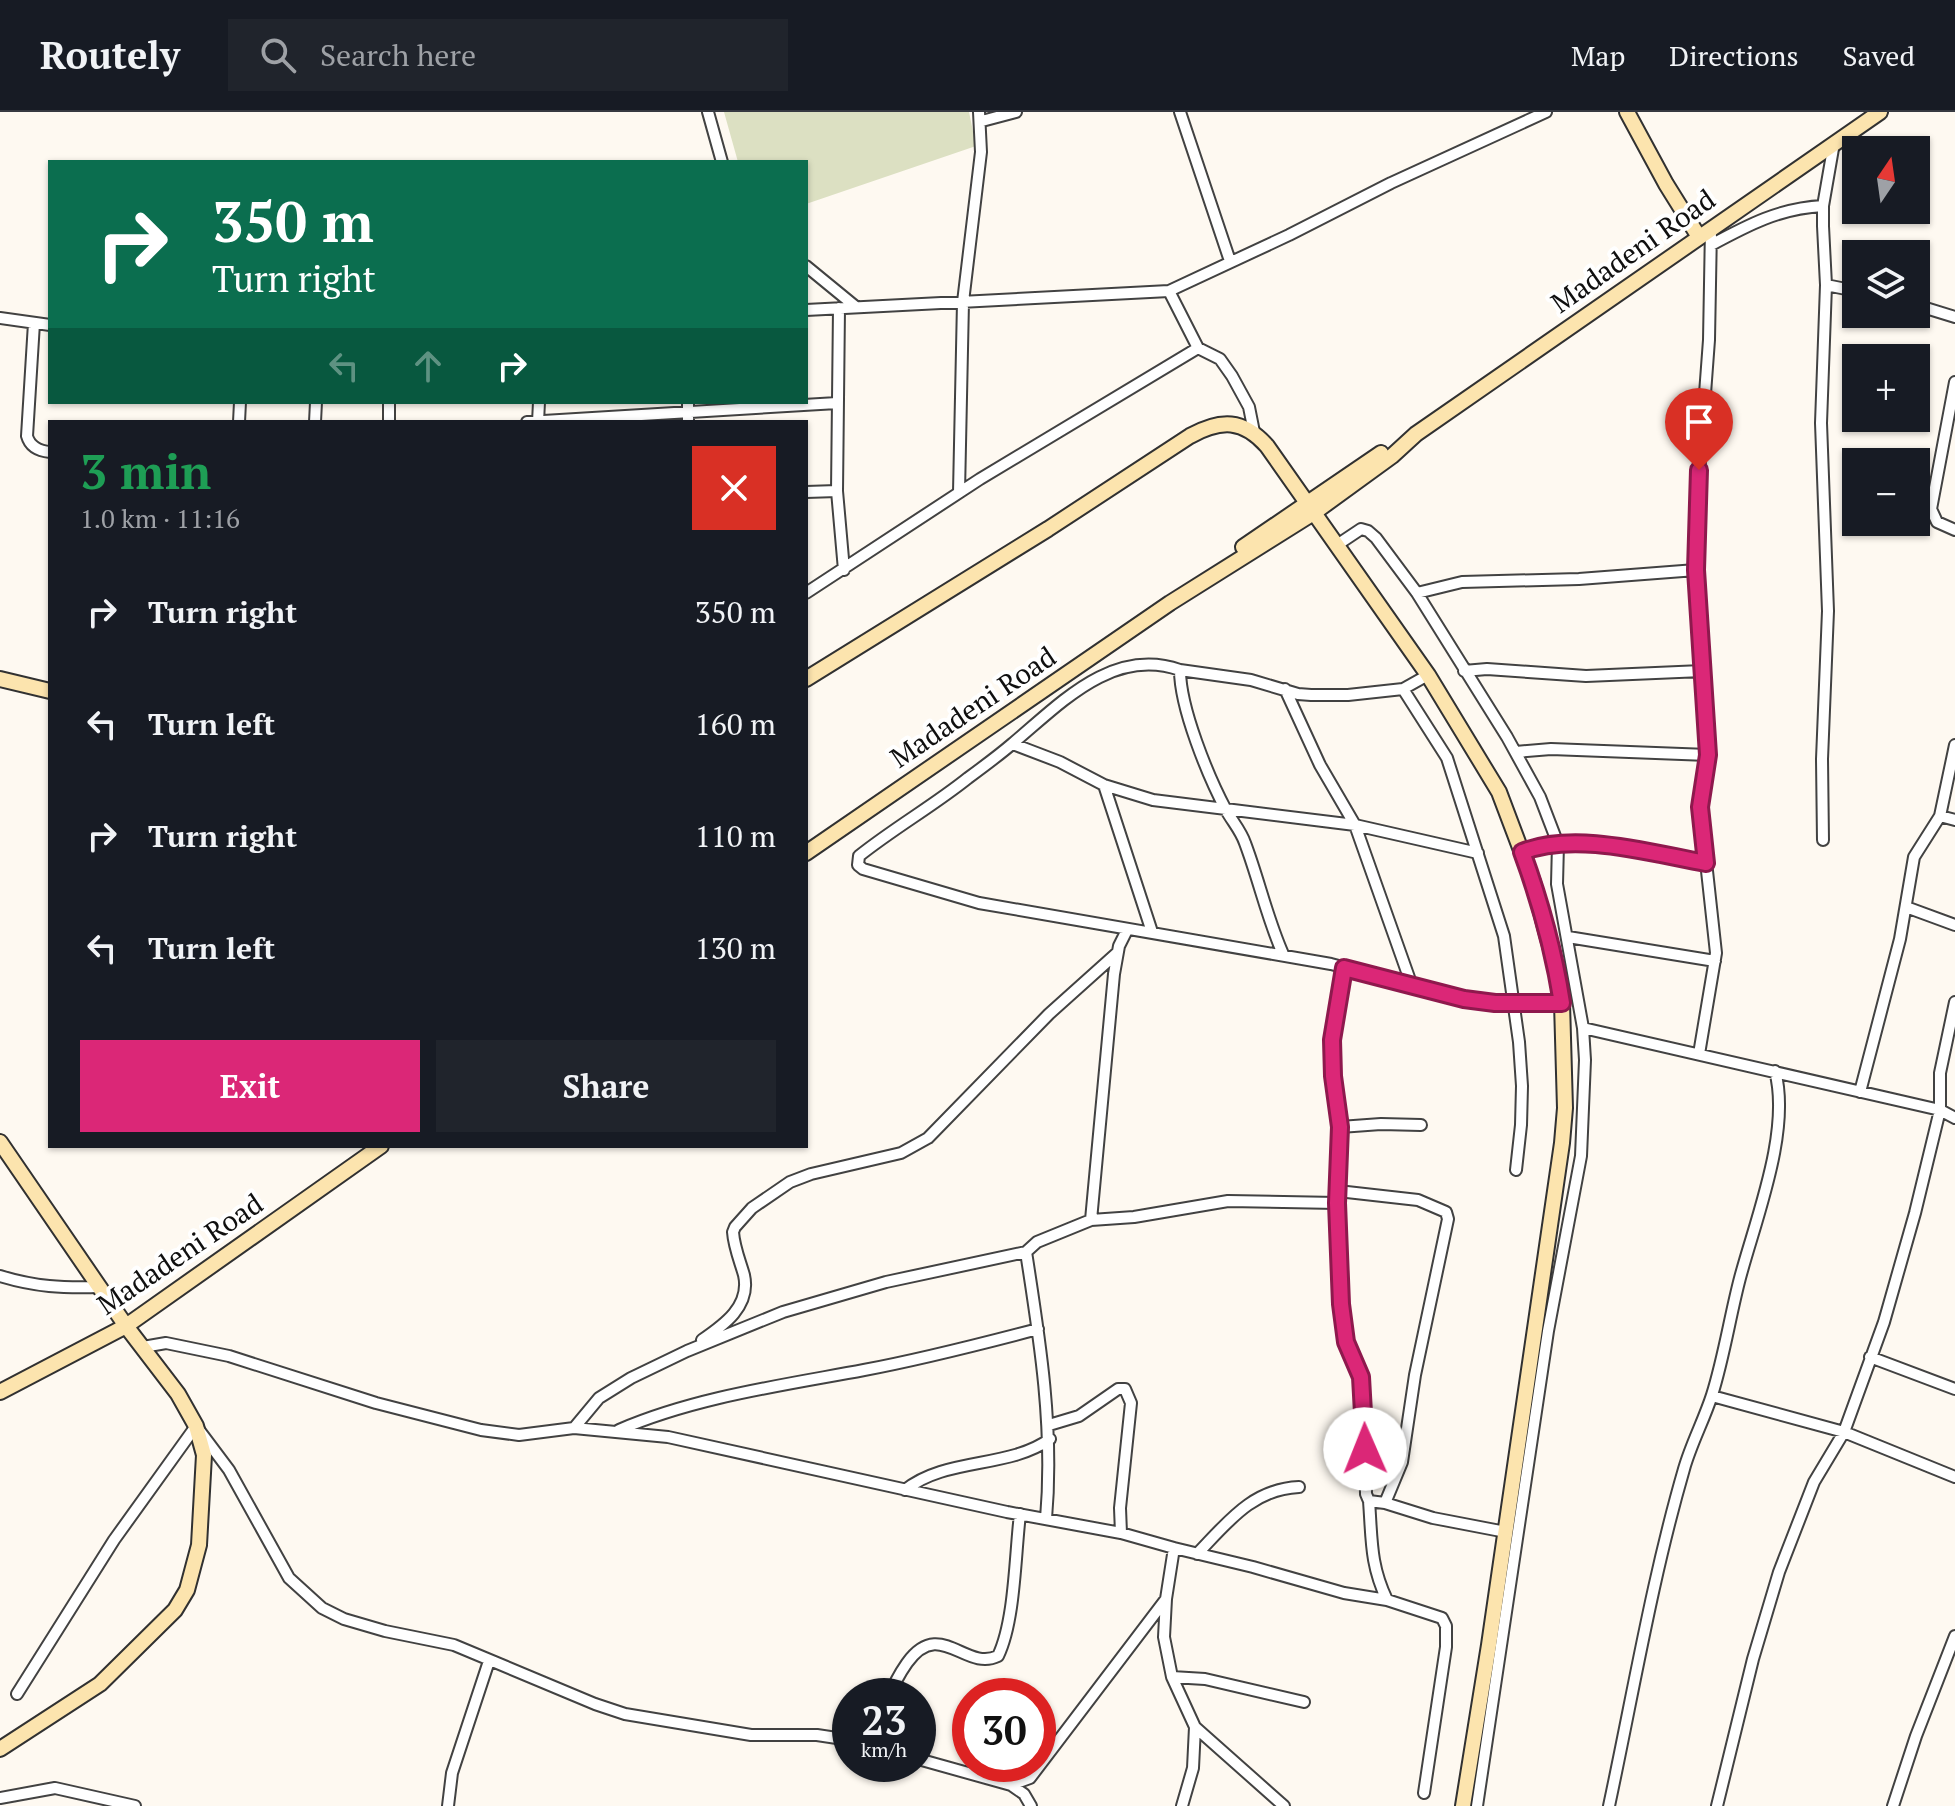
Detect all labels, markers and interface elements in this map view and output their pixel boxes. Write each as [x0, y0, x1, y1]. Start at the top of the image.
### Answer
search box [228, 19, 788, 91]
text: Routely [40, 30, 180, 80]
icon: search [256, 33, 300, 77]
text: Search here [320, 35, 476, 75]
text: Map [1571, 37, 1625, 74]
text: Directions [1669, 37, 1799, 74]
text: Saved [1843, 37, 1915, 74]
north arrow [1842, 136, 1930, 224]
map controls [1842, 136, 1930, 536]
street label: Madadeni Road [1543, 180, 1722, 321]
text: 350 m [212, 184, 374, 258]
icon: right [80, 192, 184, 296]
button: layers [1842, 240, 1930, 328]
text: Turn right [212, 255, 376, 302]
icon: left [322, 344, 366, 388]
icon: ahead [406, 344, 450, 388]
icon: right [490, 344, 534, 388]
button: + [1842, 344, 1930, 432]
pin [1665, 388, 1733, 470]
icon: arrive [1677, 400, 1721, 444]
text: 3 min [80, 439, 211, 503]
button: close [692, 446, 776, 530]
button: − [1842, 448, 1930, 536]
text: 1.0 km · 11:16 [80, 501, 240, 535]
icon: right [80, 590, 124, 634]
text: Turn right [148, 592, 297, 632]
text: 350 m [695, 592, 776, 632]
street label: Madadeni Road [883, 638, 1063, 776]
icon: left [80, 702, 124, 746]
text: Turn left [148, 704, 275, 744]
text: 160 m [695, 704, 776, 744]
icon: right [80, 814, 124, 858]
text: Turn right [148, 816, 297, 856]
text: 110 m [695, 816, 776, 856]
icon: left [80, 926, 124, 970]
text: Turn left [148, 928, 275, 968]
text: 130 m [695, 928, 776, 968]
button: Exit [80, 1040, 420, 1132]
button: Share [436, 1040, 776, 1132]
street label: Madadeni Road [90, 1185, 270, 1323]
position arrow [1323, 1407, 1407, 1491]
speed limit sign: 30 [952, 1678, 1056, 1782]
text: 23 [861, 1693, 907, 1746]
text: km/h [861, 1736, 907, 1763]

